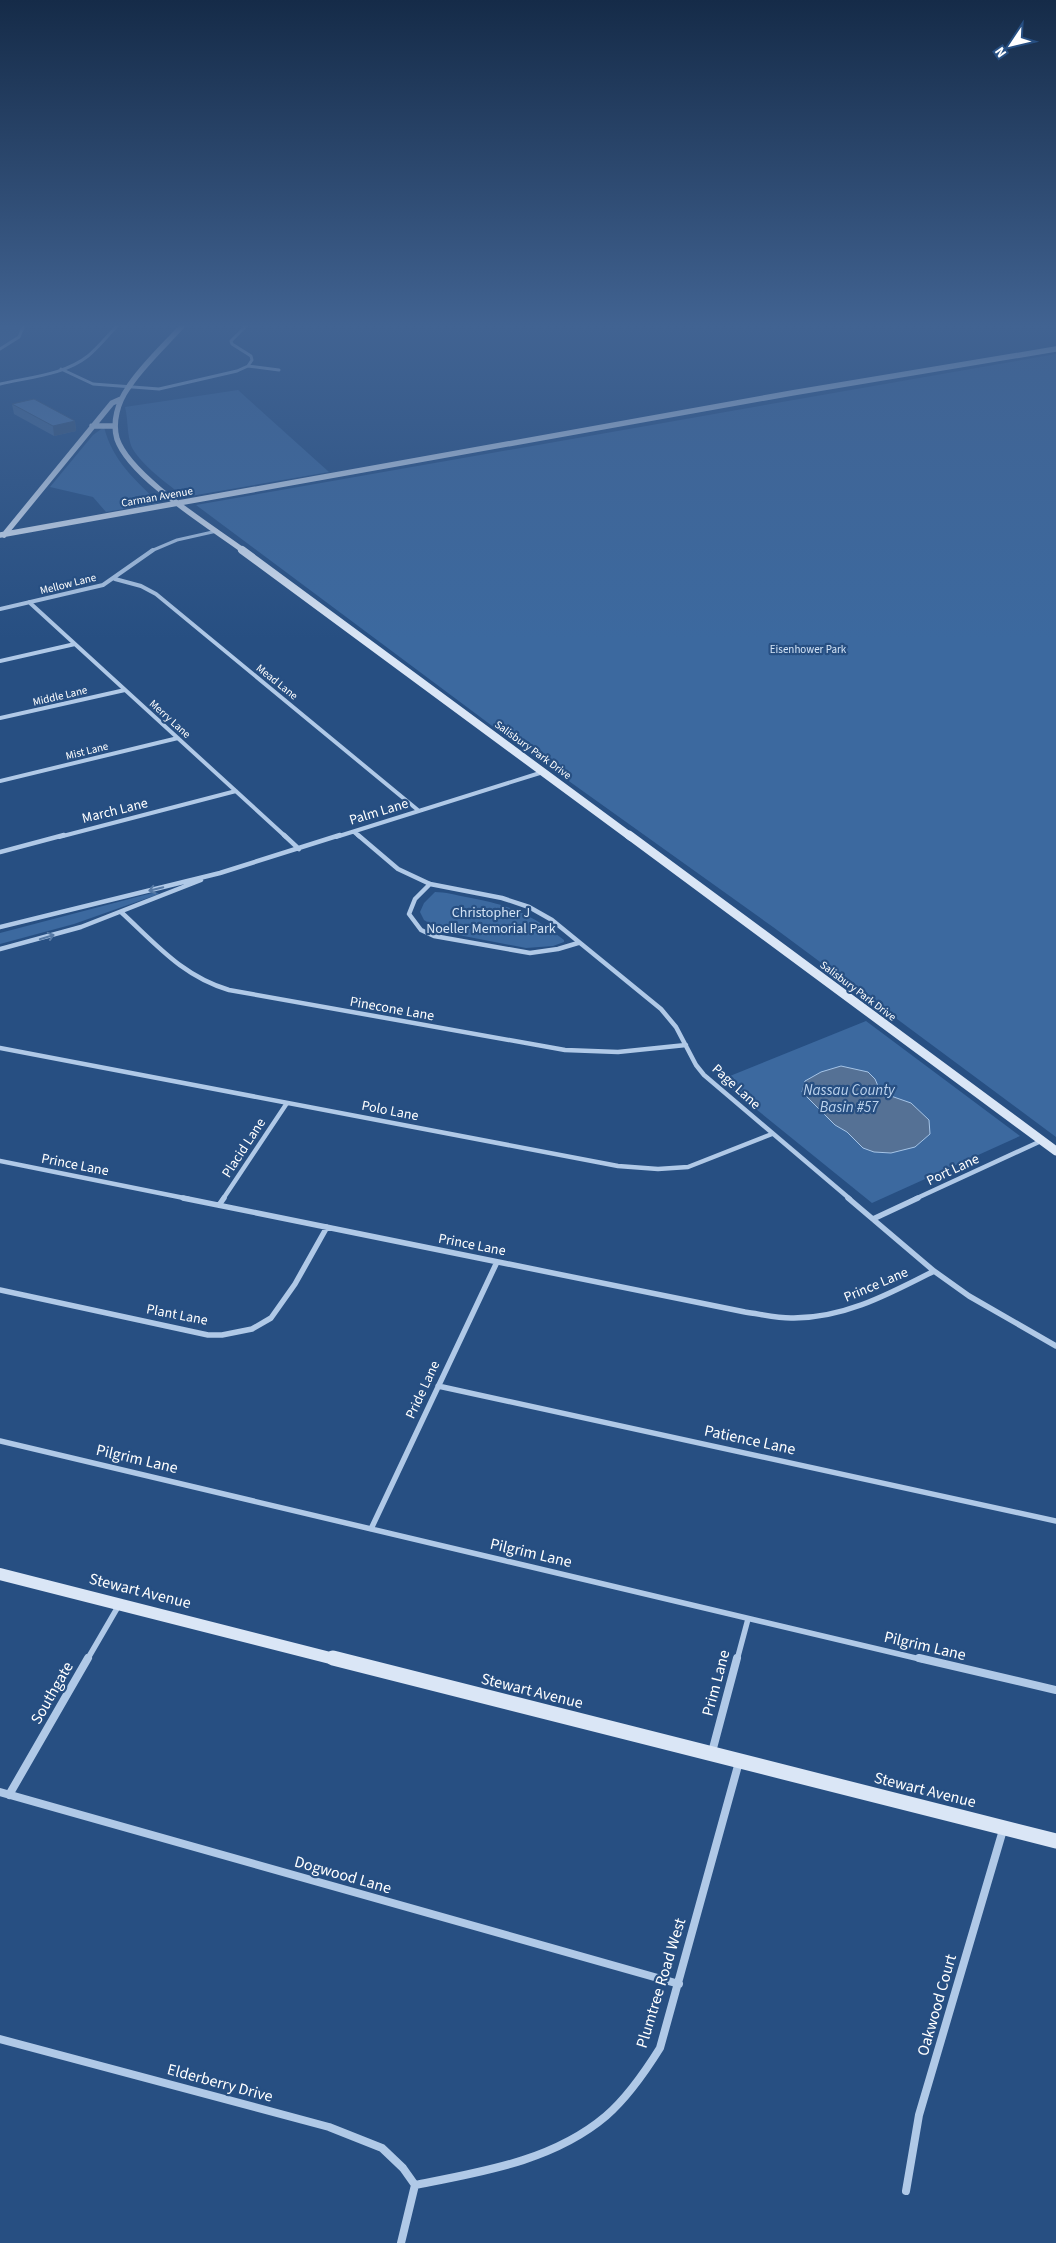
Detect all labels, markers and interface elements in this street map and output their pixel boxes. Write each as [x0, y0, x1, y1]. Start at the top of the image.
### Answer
north arrow [986, 20, 1036, 70]
text: N [990, 42, 1012, 61]
street label: Carman Avenue [120, 483, 194, 511]
street label: Mellow Lane [38, 570, 98, 598]
park label: Eisenhower Park [770, 642, 847, 657]
street label: Mead Lane [253, 661, 301, 704]
street label: Middle Lane [31, 682, 89, 710]
street label: Merry Lane [146, 696, 194, 742]
street label: Salisbury Park Drive [492, 717, 575, 783]
street label: Mist Lane [64, 738, 110, 764]
street label: March Lane [80, 793, 150, 829]
street label: Palm Lane [347, 794, 411, 830]
one-way arrow [149, 885, 165, 894]
park label: Christopher J Noeller Memorial Park [426, 903, 556, 939]
one-way arrow [39, 931, 55, 941]
street label: Salisbury Park Drive [817, 957, 900, 1025]
street label: Pinecone Lane [348, 992, 436, 1026]
street label: Page Lane [707, 1060, 765, 1114]
water label: Nassau County Basin #57 [803, 1080, 896, 1118]
street label: Polo Lane [360, 1096, 420, 1126]
street label: Placid Lane [217, 1114, 271, 1182]
street label: Prince Lane [40, 1149, 110, 1181]
street label: Port Lane [923, 1149, 983, 1191]
street label: Prince Lane [437, 1229, 507, 1261]
street label: Prince Lane [841, 1262, 911, 1308]
street label: Plant Lane [145, 1299, 209, 1331]
street label: Pride Lane [401, 1358, 445, 1422]
street label: Patience Lane [702, 1420, 798, 1460]
street label: Pilgrim Lane [94, 1439, 180, 1479]
street label: Pilgrim Lane [488, 1533, 574, 1573]
street label: Stewart Avenue [87, 1568, 193, 1614]
street label: Pilgrim Lane [882, 1626, 968, 1666]
street label: Prim Lane [697, 1647, 735, 1718]
street label: Southgate [25, 1658, 79, 1728]
street label: Stewart Avenue [479, 1668, 585, 1714]
street label: Stewart Avenue [872, 1767, 978, 1813]
street label: Dogwood Lane [292, 1851, 394, 1899]
street label: Plumtree Road West [631, 1915, 691, 2051]
street label: Oakwood Court [912, 1951, 962, 2058]
street label: Elderberry Drive [165, 2058, 275, 2108]

